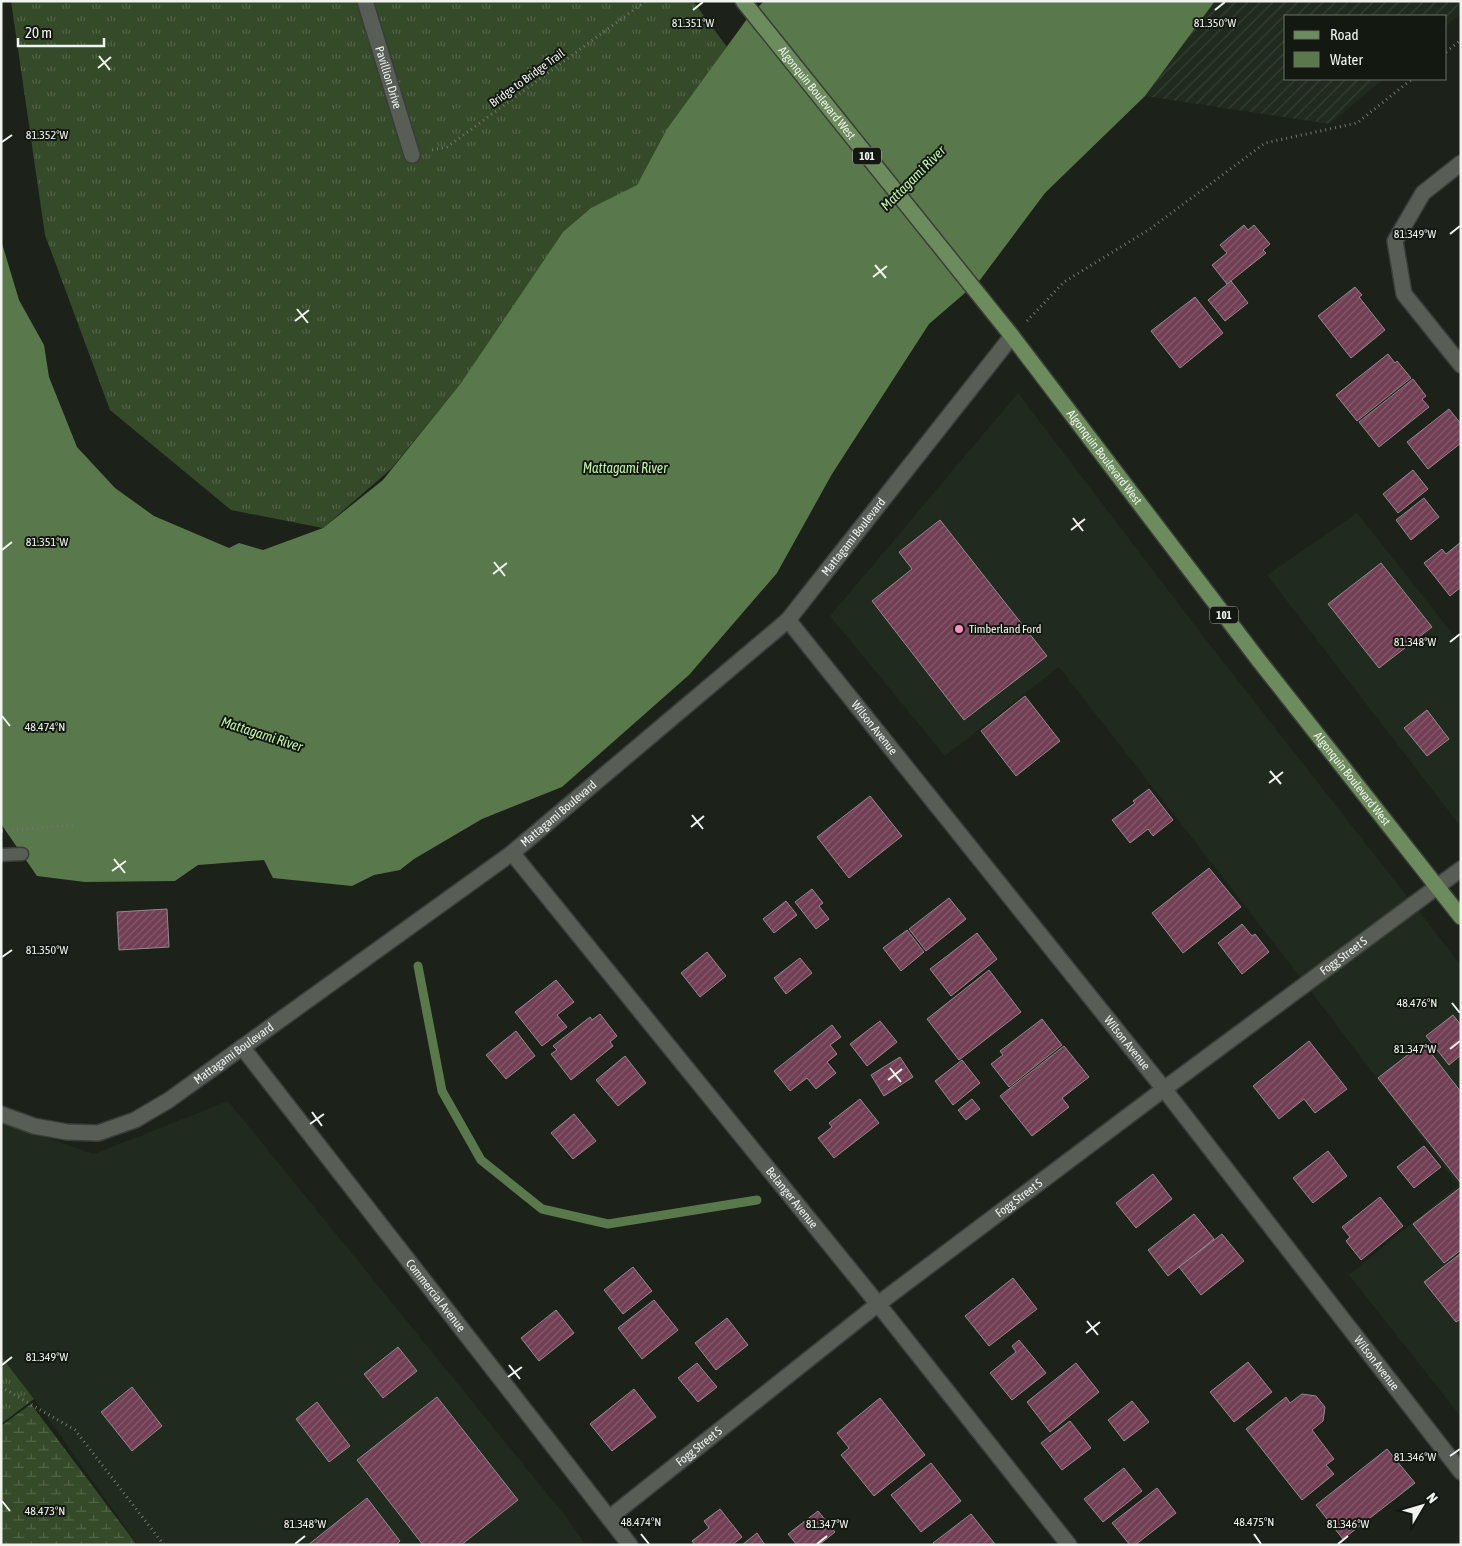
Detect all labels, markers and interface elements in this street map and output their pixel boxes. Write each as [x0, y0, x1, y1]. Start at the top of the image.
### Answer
scale bar [18, 15, 104, 47]
legend [1284, 15, 1447, 80]
text: 81.351°W [672, 16, 714, 30]
text: 81.350°W [1194, 16, 1236, 30]
text: 20 m [25, 24, 52, 41]
text: Road [1330, 26, 1359, 43]
street label: Algonquin Boulevard West [775, 44, 859, 143]
street label: Pavillion Drive [372, 45, 404, 110]
street label: Bridge to Bridge Trail [487, 46, 568, 110]
text: Water [1330, 51, 1363, 68]
text: 81.352°W [26, 128, 68, 142]
water label: Mattagami River [877, 142, 949, 214]
road number: 101 [853, 148, 881, 164]
text: 81.349°W [1394, 227, 1436, 241]
street label: Algonquin Boulevard West [1064, 407, 1145, 508]
water label: Mattagami River [583, 460, 668, 476]
street label: Mattagami Boulevard [819, 495, 888, 579]
text: 81.351°W [26, 535, 68, 549]
road number: 101 [1210, 606, 1238, 624]
place label: Timberland Ford [969, 622, 1041, 636]
marker: Timberland Ford [953, 623, 965, 635]
text: 81.348°W [1394, 635, 1436, 649]
street label: Wilson Avenue [848, 698, 900, 758]
water label: Mattagami River [219, 713, 306, 755]
text: 48.474°N [25, 720, 65, 734]
street label: Algonquin Boulevard West [1311, 729, 1394, 829]
street label: Mattagami Boulevard [518, 778, 599, 850]
street label: Fogg Street S [1317, 934, 1370, 978]
text: 81.350°W [26, 943, 68, 957]
text: 48.476°N [1397, 996, 1437, 1010]
street label: Wilson Avenue [1101, 1013, 1153, 1073]
street label: Mattagami Boulevard [191, 1020, 276, 1087]
text: 81.347°W [1394, 1042, 1436, 1056]
street label: Belanger Avenue [763, 1164, 821, 1231]
street label: Fogg Street S [993, 1176, 1045, 1220]
street label: Commercial Avenue [403, 1256, 468, 1335]
street label: Wilson Avenue [1351, 1333, 1402, 1393]
text: 81.349°W [26, 1350, 68, 1364]
street label: Fogg Street S [673, 1424, 725, 1469]
text: 81.346°W [1394, 1450, 1436, 1464]
north arrow [1397, 1481, 1447, 1531]
text: N [1423, 1490, 1441, 1506]
text: 48.473°N [25, 1504, 65, 1518]
text: 48.474°N [621, 1515, 661, 1529]
text: 48.475°N [1234, 1515, 1274, 1529]
text: 81.348°W [284, 1517, 326, 1531]
text: 81.347°W [806, 1517, 848, 1531]
text: 81.346°W [1327, 1517, 1369, 1531]

